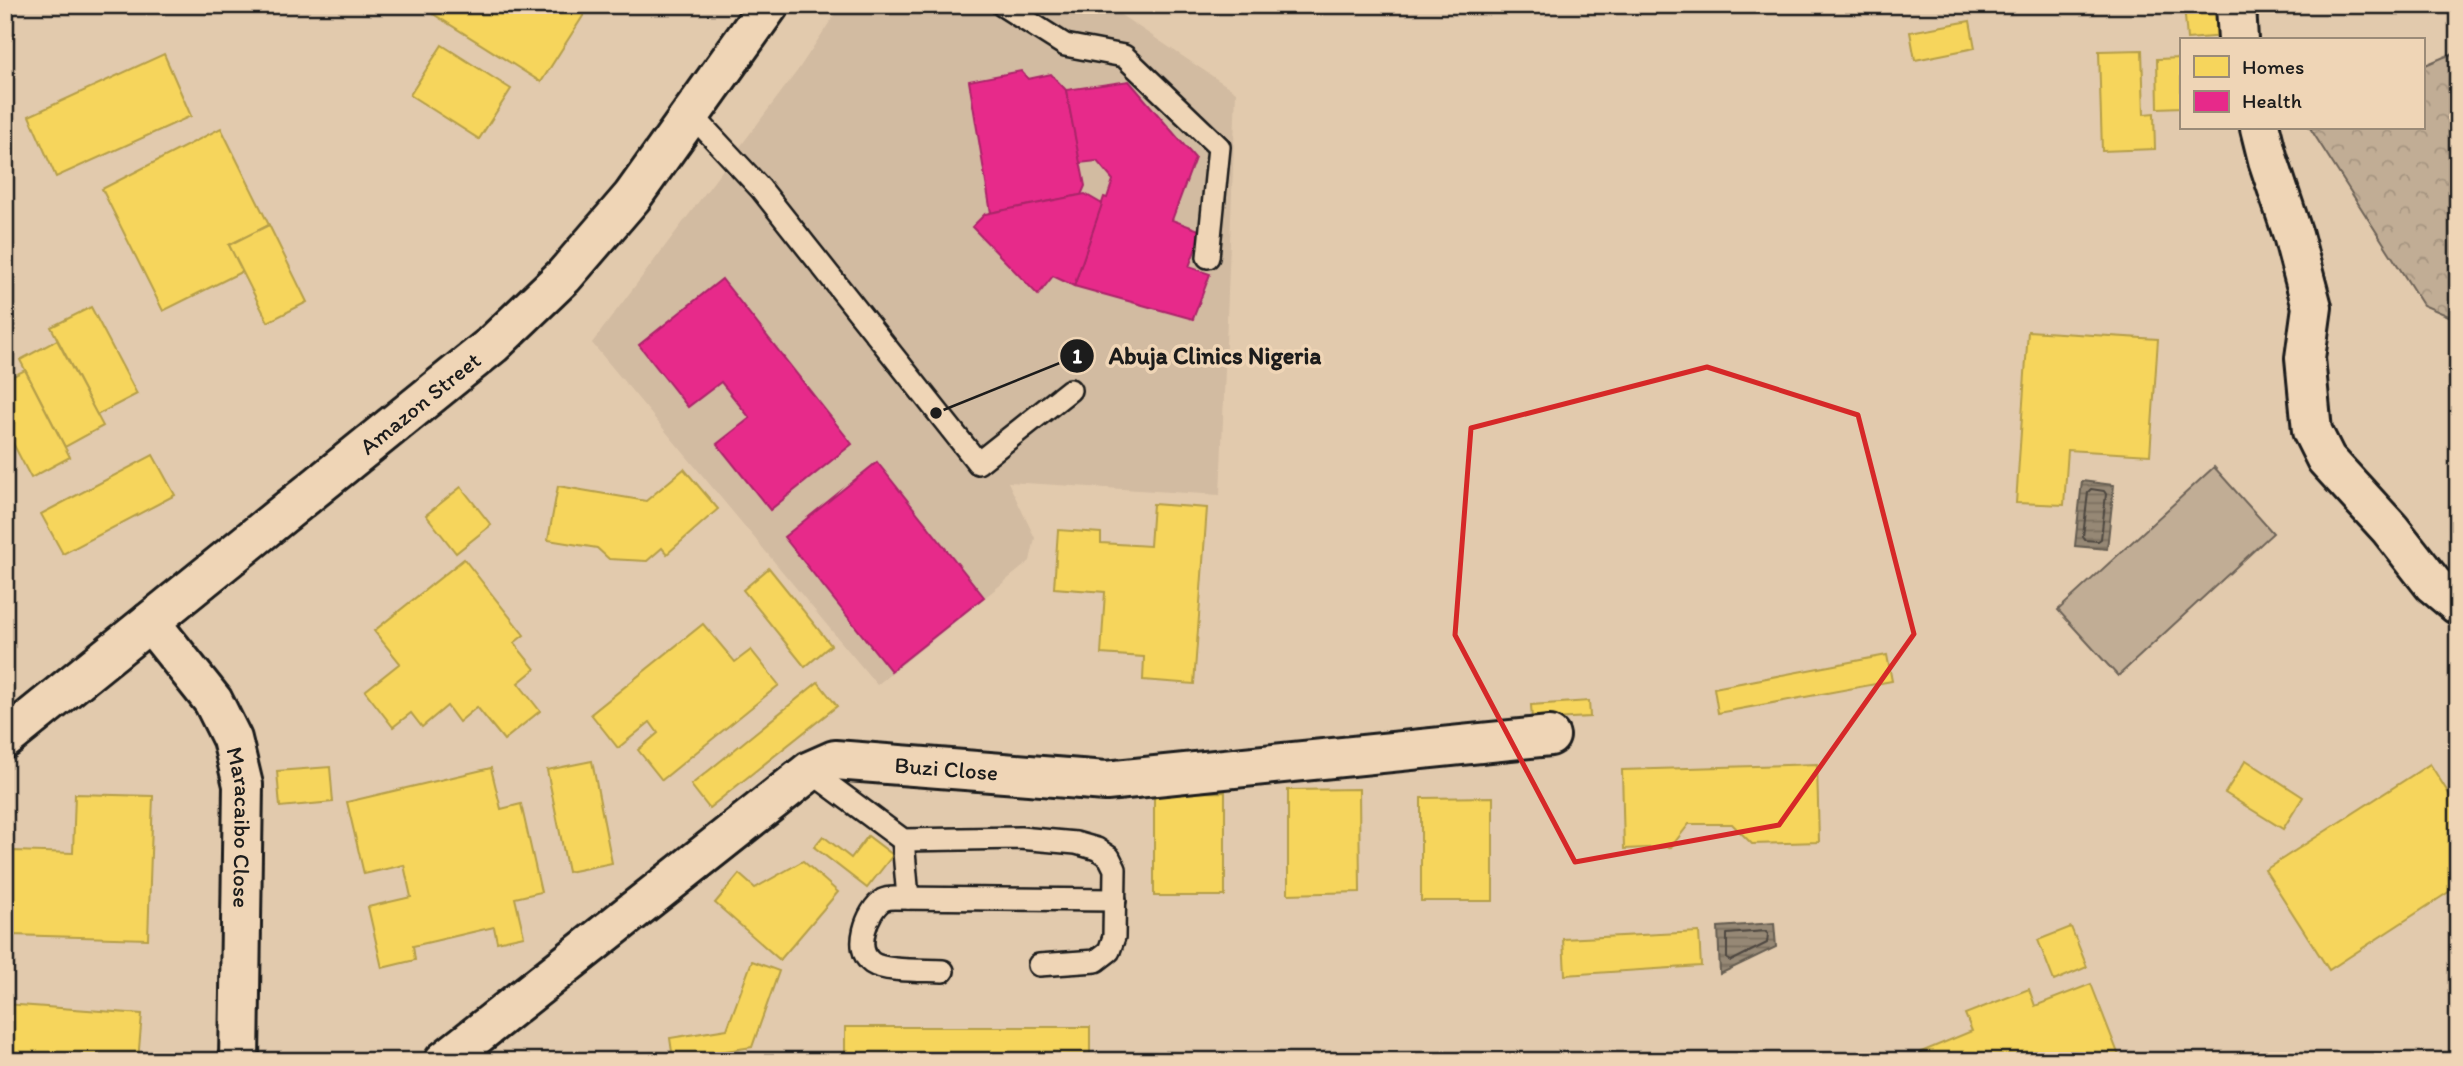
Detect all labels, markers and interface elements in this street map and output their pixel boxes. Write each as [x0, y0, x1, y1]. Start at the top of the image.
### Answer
legend [2180, 38, 2424, 130]
text: Homes [2242, 54, 2304, 79]
text: Health [2242, 88, 2302, 113]
callout: Abuja Clinics Nigeria [1060, 333, 1335, 378]
text: Abuja Clinics Nigeria [1108, 341, 1321, 371]
text: 1 [1072, 343, 1082, 368]
street label: Amazon Street [354, 346, 487, 460]
street label: Maracaibo Close [220, 744, 257, 908]
street label: Buzi Close [894, 751, 999, 787]

